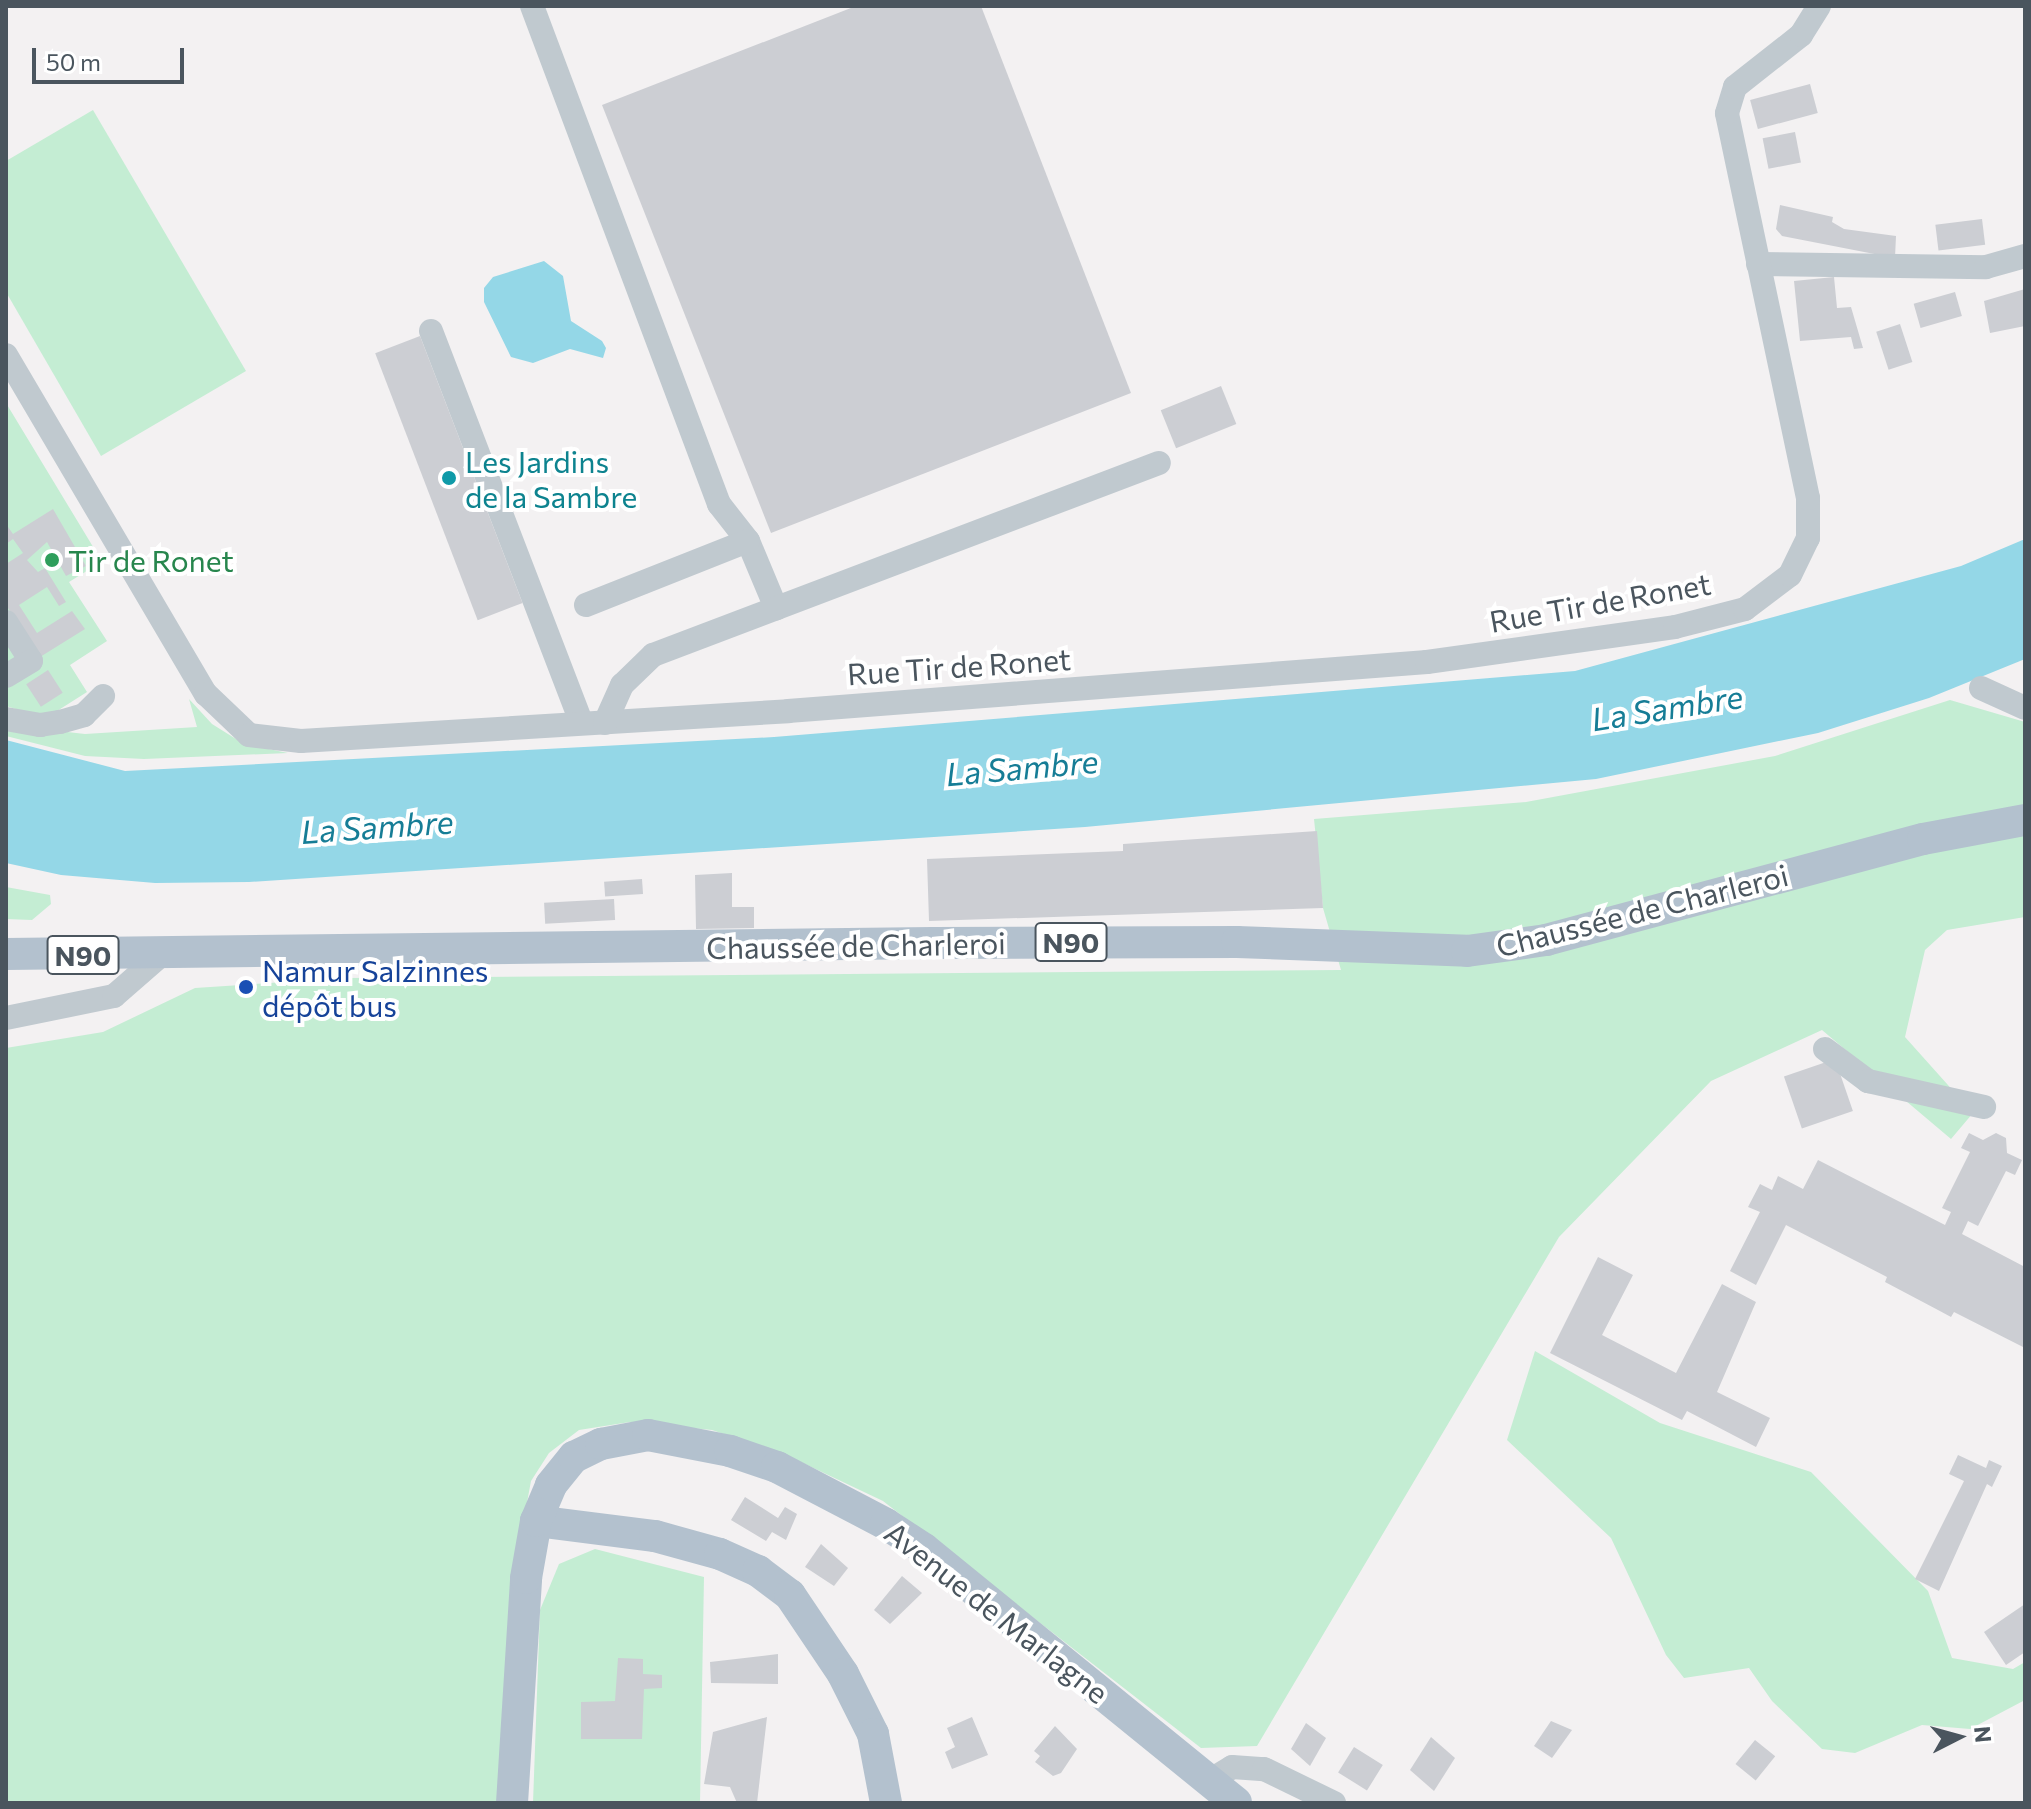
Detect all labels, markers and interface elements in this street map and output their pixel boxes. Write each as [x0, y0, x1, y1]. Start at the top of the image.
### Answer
scale bar [36, 32, 188, 82]
text: 50 m [46, 47, 101, 76]
place label: Les Jardins de la Sambre [465, 443, 637, 514]
marker: Les Jardins de la Sambre [440, 469, 458, 487]
place label: Tir de Ronet [68, 542, 234, 578]
marker: Tir de Ronet [43, 551, 61, 569]
street label: Rue Tir de Ronet [1487, 565, 1713, 639]
street label: Rue Tir de Ronet [846, 640, 1072, 692]
water label: La Sambre [1589, 676, 1745, 738]
water label: La Sambre [944, 741, 1100, 793]
water label: La Sambre [300, 802, 454, 850]
street label: Chaussée de Charleroi [1492, 856, 1792, 964]
road number: N90 [1033, 918, 1109, 966]
street label: Chaussée de Charleroi [706, 924, 1006, 966]
road number: N90 [45, 931, 121, 979]
place label: Namur Salzinnes dépôt bus [262, 952, 488, 1022]
marker: Namur Salzinnes dépôt bus [237, 978, 255, 996]
street label: Avenue de Marlagne [878, 1514, 1116, 1710]
north arrow [1919, 1697, 1999, 1777]
text: N [1969, 1725, 1998, 1744]

